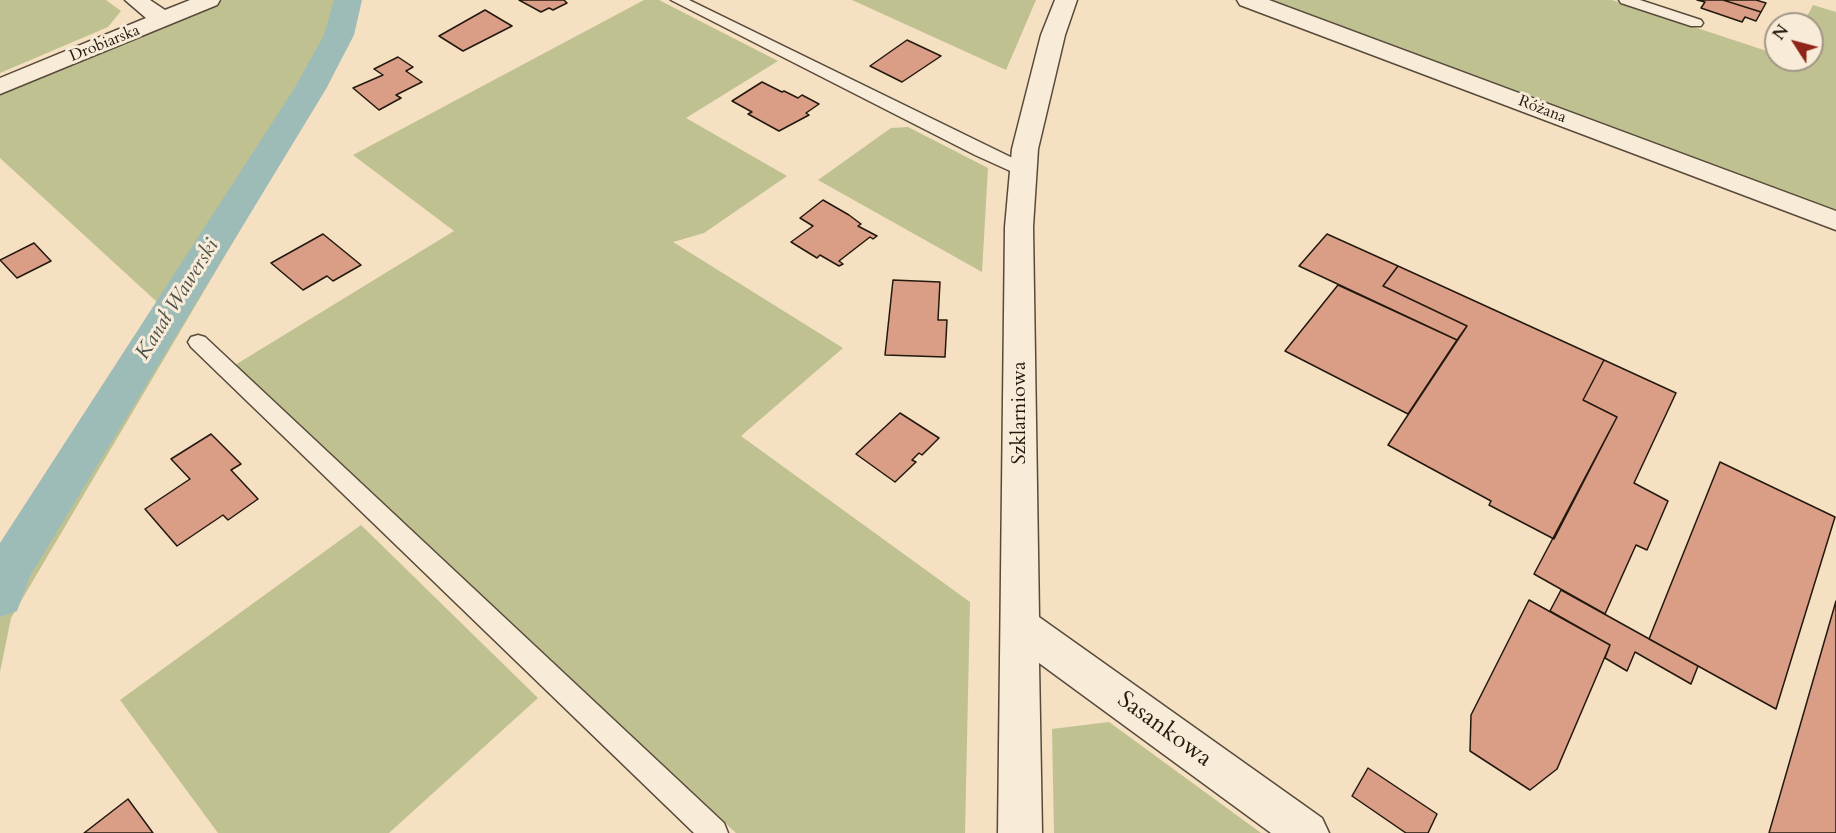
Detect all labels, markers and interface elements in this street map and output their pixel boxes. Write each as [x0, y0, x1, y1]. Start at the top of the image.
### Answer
north arrow [1764, 12, 1824, 72]
street label: Drobiarska [67, 21, 143, 67]
text: N [1768, 21, 1794, 45]
street label: Różana [1515, 92, 1569, 128]
water label: Kanał Wawerski [131, 235, 225, 365]
street label: Szklarniowa [1008, 361, 1032, 465]
street label: Sasankowa [1111, 686, 1217, 774]

